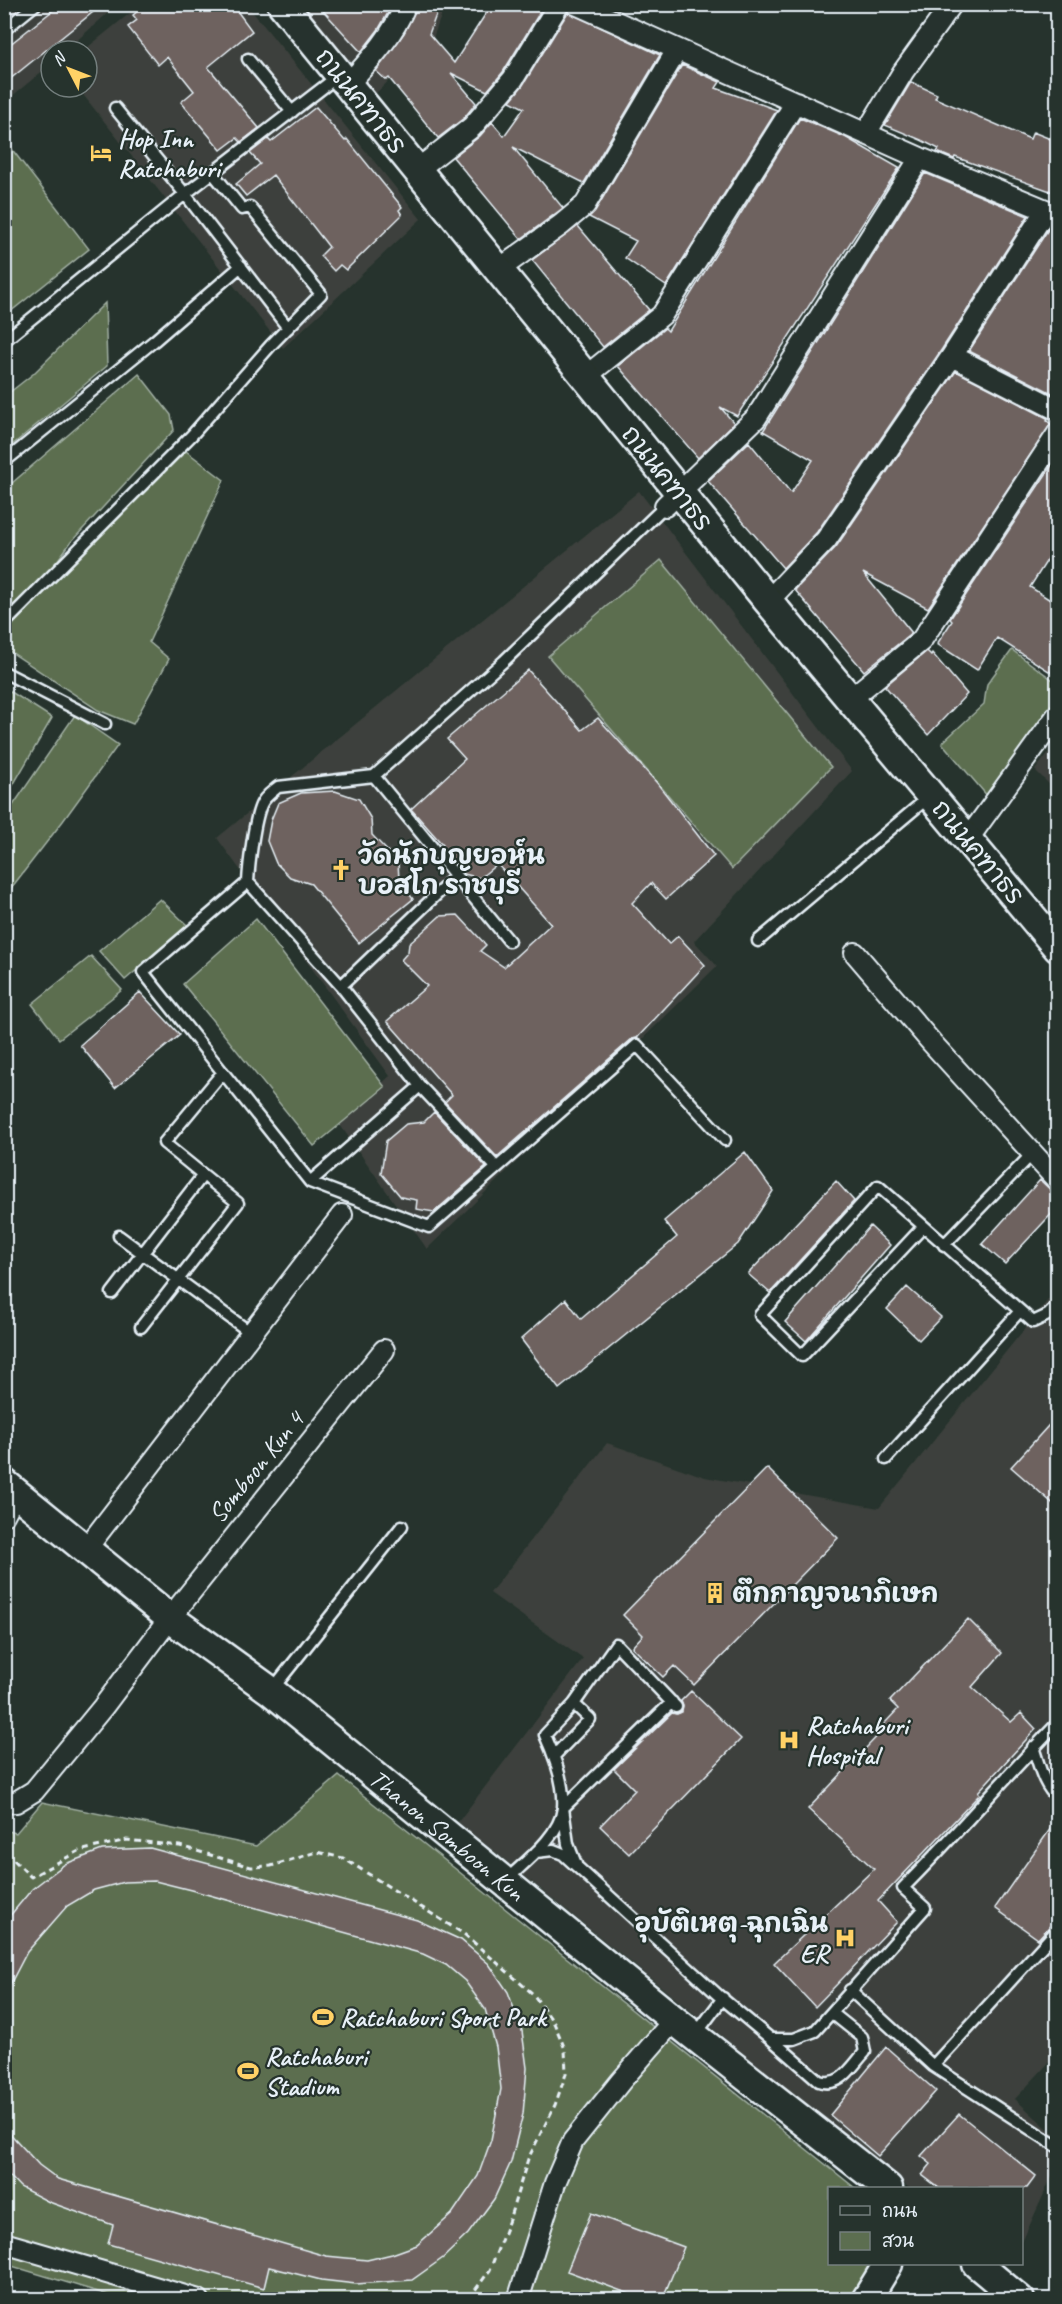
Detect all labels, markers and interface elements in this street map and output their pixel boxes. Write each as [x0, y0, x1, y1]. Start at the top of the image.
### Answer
north arrow [39, 39, 99, 99]
street label: ถนนคฑาธร [308, 41, 414, 161]
text: N [48, 47, 71, 70]
place label: Hop Inn Ratchaburi [118, 122, 224, 185]
hotel icon: Hop Inn Ratchaburi [89, 141, 113, 165]
street label: ถนนคฑาธร [614, 418, 720, 538]
street label: ถนนคฑาธร [925, 793, 1031, 911]
place label: วัดนักบุญยอห์น บอสโก ราชบุรี [358, 838, 545, 905]
church icon: วัดนักบุญยอห์น บอสโก ราชบุรี [329, 858, 353, 882]
street label: Somboon Kun 4 [201, 1403, 313, 1530]
place label: ตึกกาญจนาภิเษก [732, 1577, 938, 1610]
building icon: ตึกกาญจนาภิเษก [703, 1581, 727, 1605]
place label: Ratchaburi Hospital [806, 1709, 912, 1772]
hospital icon: Ratchaburi Hospital [777, 1728, 801, 1752]
street label: Thanon Somboon Kun [363, 1761, 533, 1909]
place label: อุบัติเหตุ-ฉุกเฉิน ER [634, 1907, 832, 1970]
hospital icon: อุบัติเหตุ-ฉุกเฉิน ER [833, 1926, 857, 1950]
place label: Ratchaburi Sport Park [340, 2001, 548, 2034]
sports icon: Ratchaburi Sport Park [311, 2005, 335, 2029]
place label: Ratchaburi Stadium [265, 2040, 371, 2103]
sports icon: Ratchaburi Stadium [236, 2059, 260, 2083]
legend [828, 2187, 1023, 2265]
text: ถนน [882, 2200, 917, 2222]
text: สวน [882, 2230, 914, 2252]

